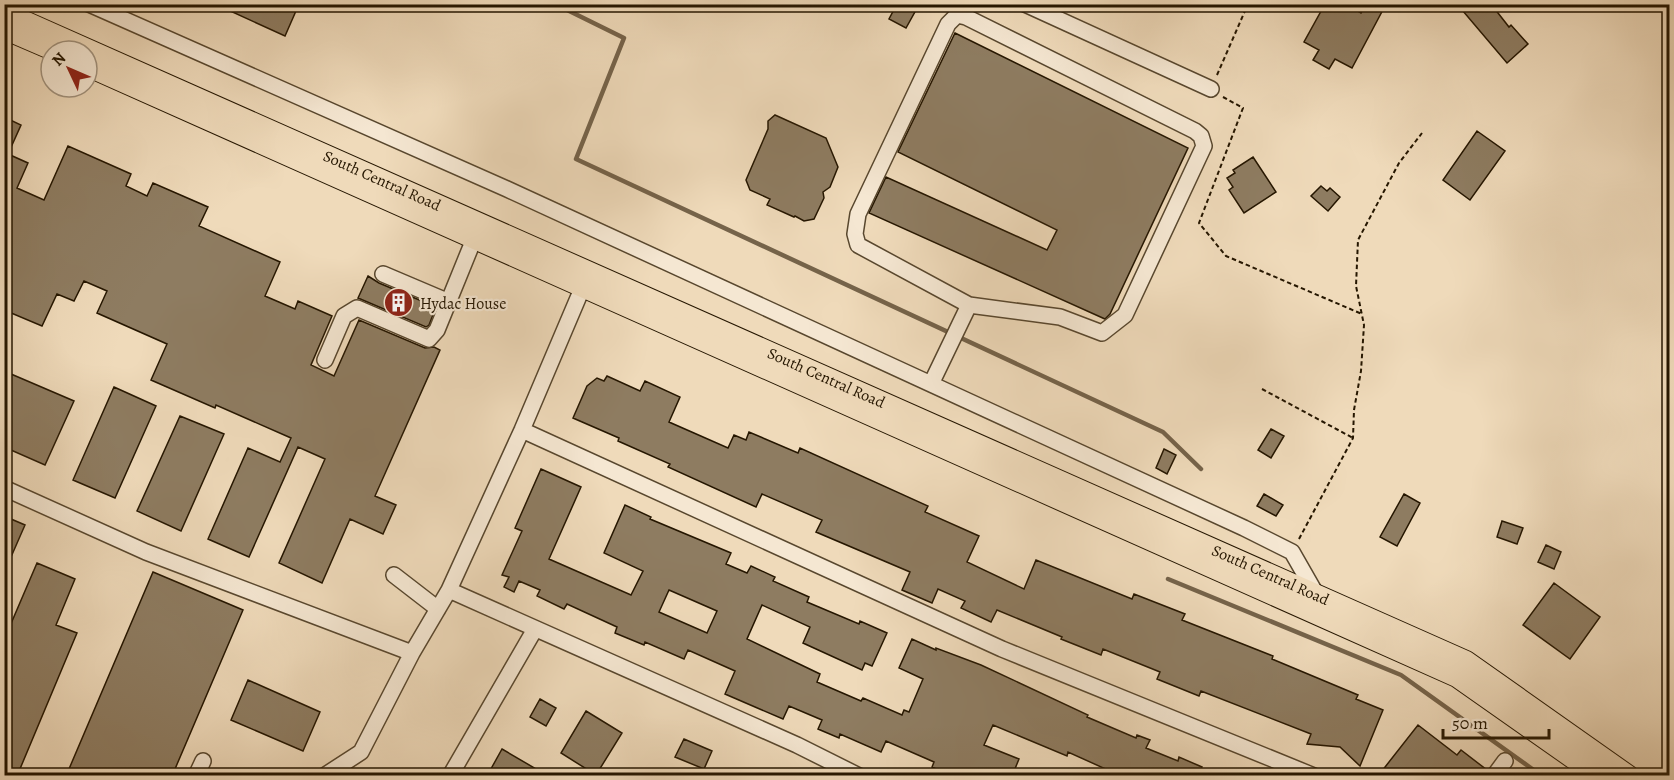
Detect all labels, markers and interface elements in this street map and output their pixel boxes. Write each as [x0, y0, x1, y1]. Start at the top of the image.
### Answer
north arrow [39, 39, 99, 99]
text: N [47, 47, 71, 71]
street label: South Central Road [320, 145, 445, 217]
building icon: Hydac House [383, 287, 415, 319]
place label: Hydac House [420, 293, 506, 315]
street label: South Central Road [764, 342, 889, 414]
street label: South Central Road [1208, 540, 1333, 611]
scale bar [1443, 702, 1550, 740]
text: 50 m [1452, 711, 1488, 735]

